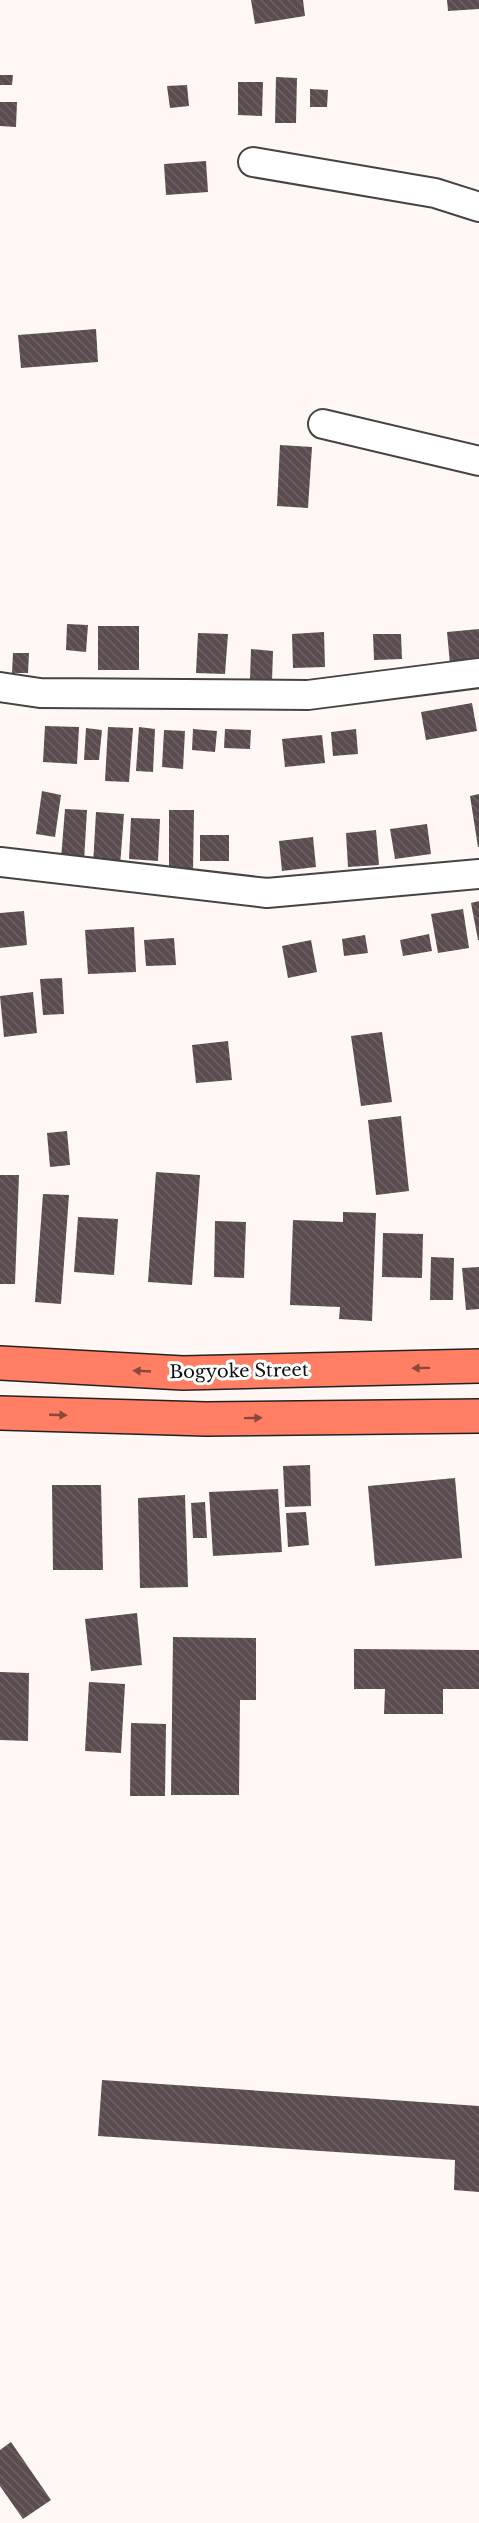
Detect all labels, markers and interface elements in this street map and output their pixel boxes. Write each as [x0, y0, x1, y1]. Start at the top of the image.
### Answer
street label: Bogyoke Street [169, 1359, 309, 1383]
one-way arrow [411, 1363, 430, 1372]
one-way arrow [132, 1366, 151, 1376]
one-way arrow [49, 1410, 68, 1419]
one-way arrow [244, 1414, 263, 1423]

